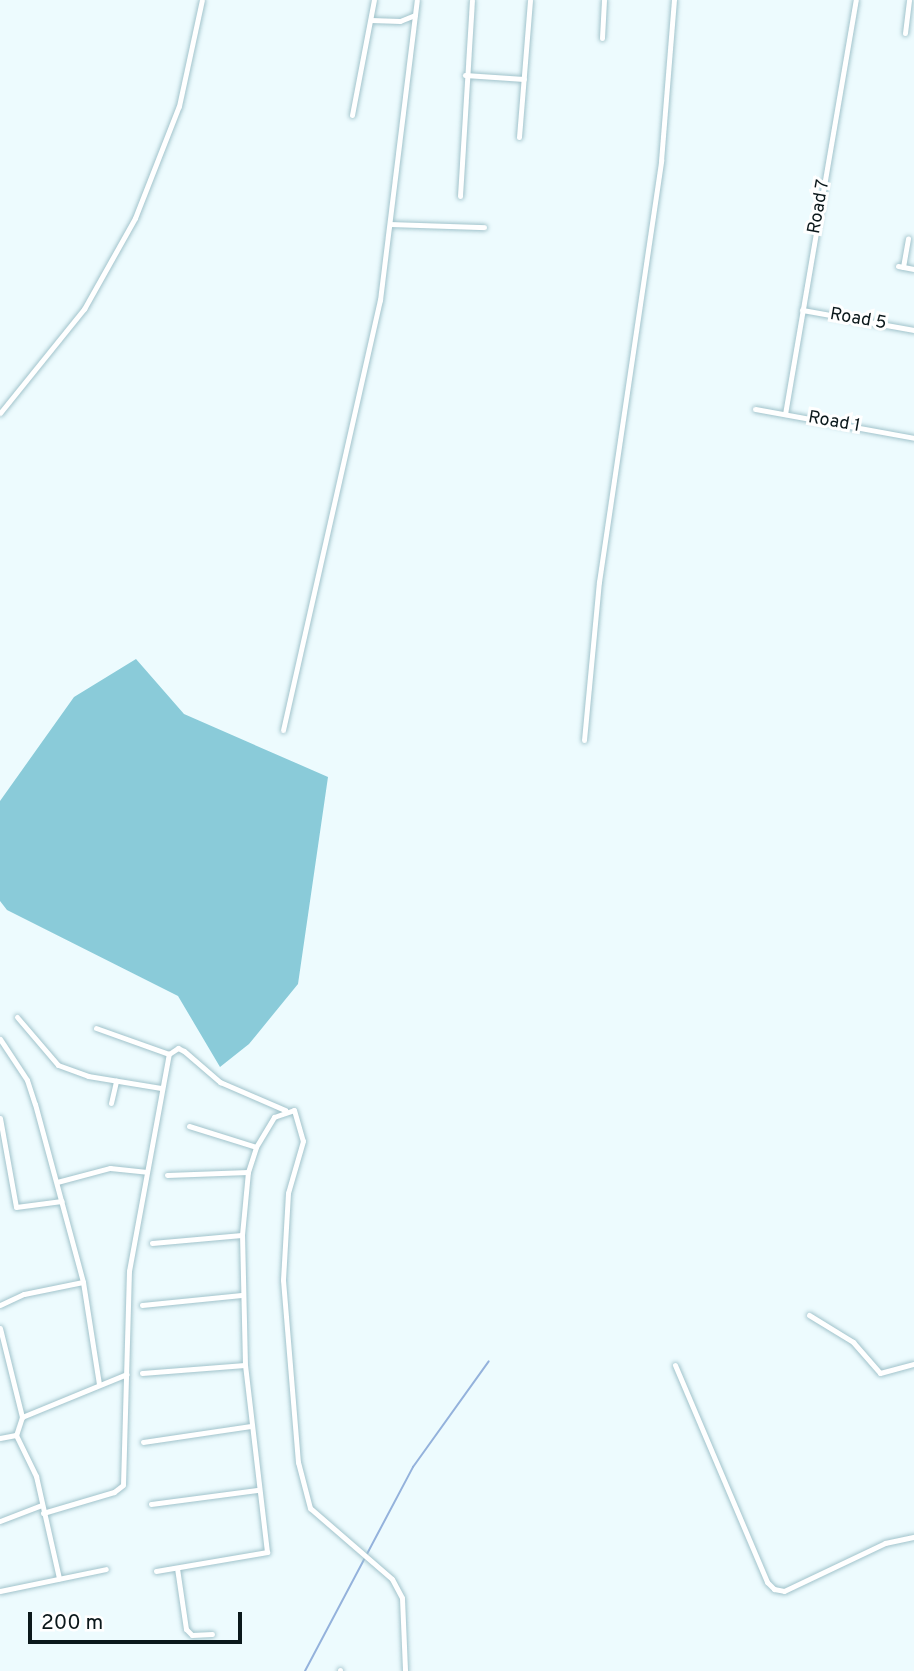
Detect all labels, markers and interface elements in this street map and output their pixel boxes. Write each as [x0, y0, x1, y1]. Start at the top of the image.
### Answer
street label: Road 7 [805, 178, 835, 236]
street label: Road 5 [828, 304, 888, 336]
street label: Road 1 [806, 408, 862, 438]
scale bar [32, 1598, 245, 1642]
text: 200 m [41, 1610, 103, 1637]

